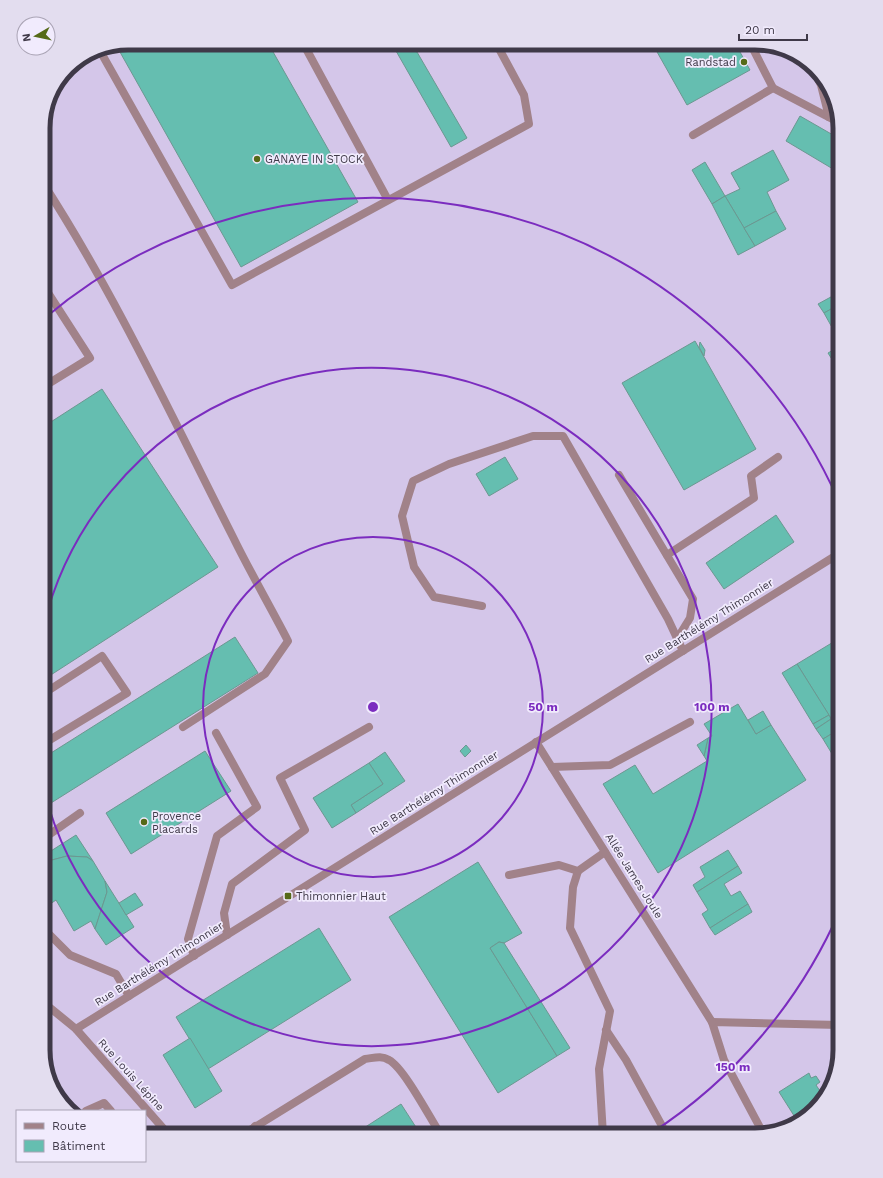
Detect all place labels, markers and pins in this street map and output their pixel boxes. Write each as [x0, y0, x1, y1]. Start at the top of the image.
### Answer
place label: Randstad [685, 56, 736, 69]
marker: Randstad [739, 57, 749, 67]
place label: GANAYE IN STOCK [265, 153, 363, 166]
marker: GANAYE IN STOCK [252, 154, 262, 164]
centre of rings [366, 700, 380, 714]
place label: Provence Placards [152, 810, 201, 836]
marker: Provence Placards [139, 817, 149, 827]
place label: Thimonnier Haut [296, 890, 386, 903]
marker: Thimonnier Haut [283, 891, 293, 901]

